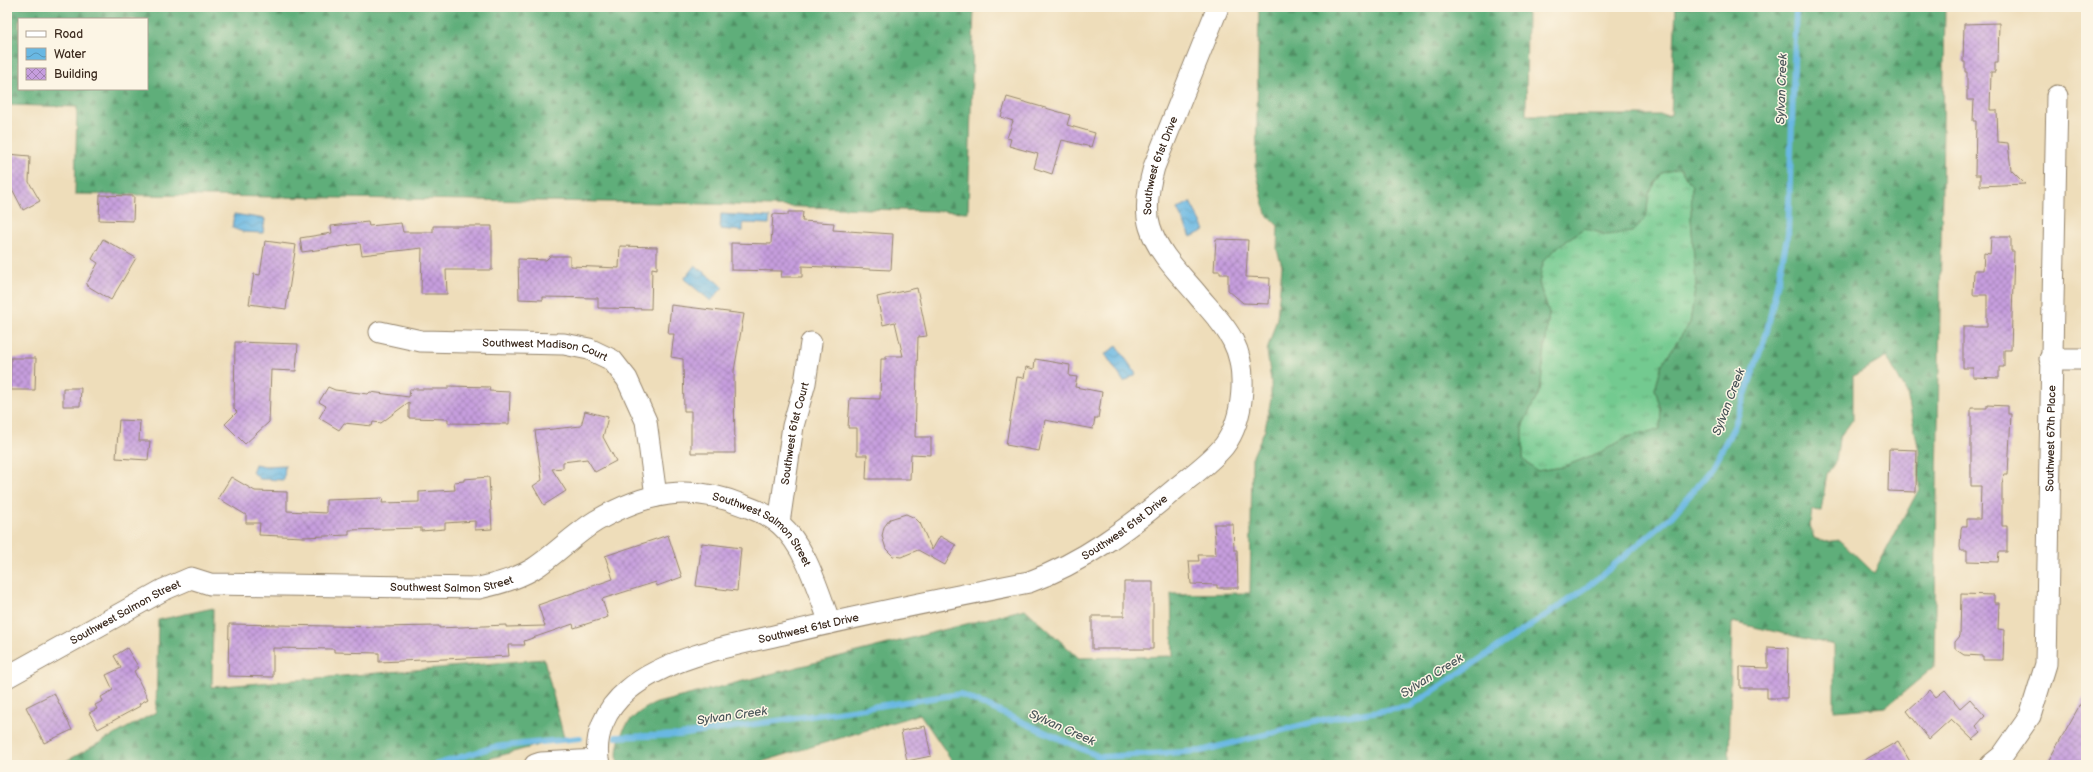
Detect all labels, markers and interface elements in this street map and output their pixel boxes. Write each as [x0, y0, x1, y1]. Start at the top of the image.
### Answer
legend [18, 18, 148, 90]
text: Road [54, 27, 83, 42]
text: Water [54, 47, 86, 62]
water label: Sylvan Creek [1773, 52, 1791, 125]
text: Building [54, 67, 98, 82]
street label: Southwest 61st Drive [1141, 114, 1180, 215]
street label: Southwest Madison Court [482, 336, 610, 364]
water label: Sylvan Creek [1709, 365, 1749, 438]
street label: Southwest 61st Court [778, 380, 812, 486]
street label: Southwest 67th Place [2043, 385, 2058, 492]
street label: Southwest Salmon Street [711, 489, 814, 569]
street label: Southwest 61st Drive [1079, 492, 1170, 562]
street label: Southwest Salmon Street [390, 572, 515, 595]
street label: Southwest Salmon Street [68, 577, 183, 647]
street label: Southwest 61st Drive [757, 610, 860, 646]
water label: Sylvan Creek [1398, 650, 1467, 701]
water label: Sylvan Creek [696, 703, 769, 728]
water label: Sylvan Creek [1027, 707, 1098, 750]

